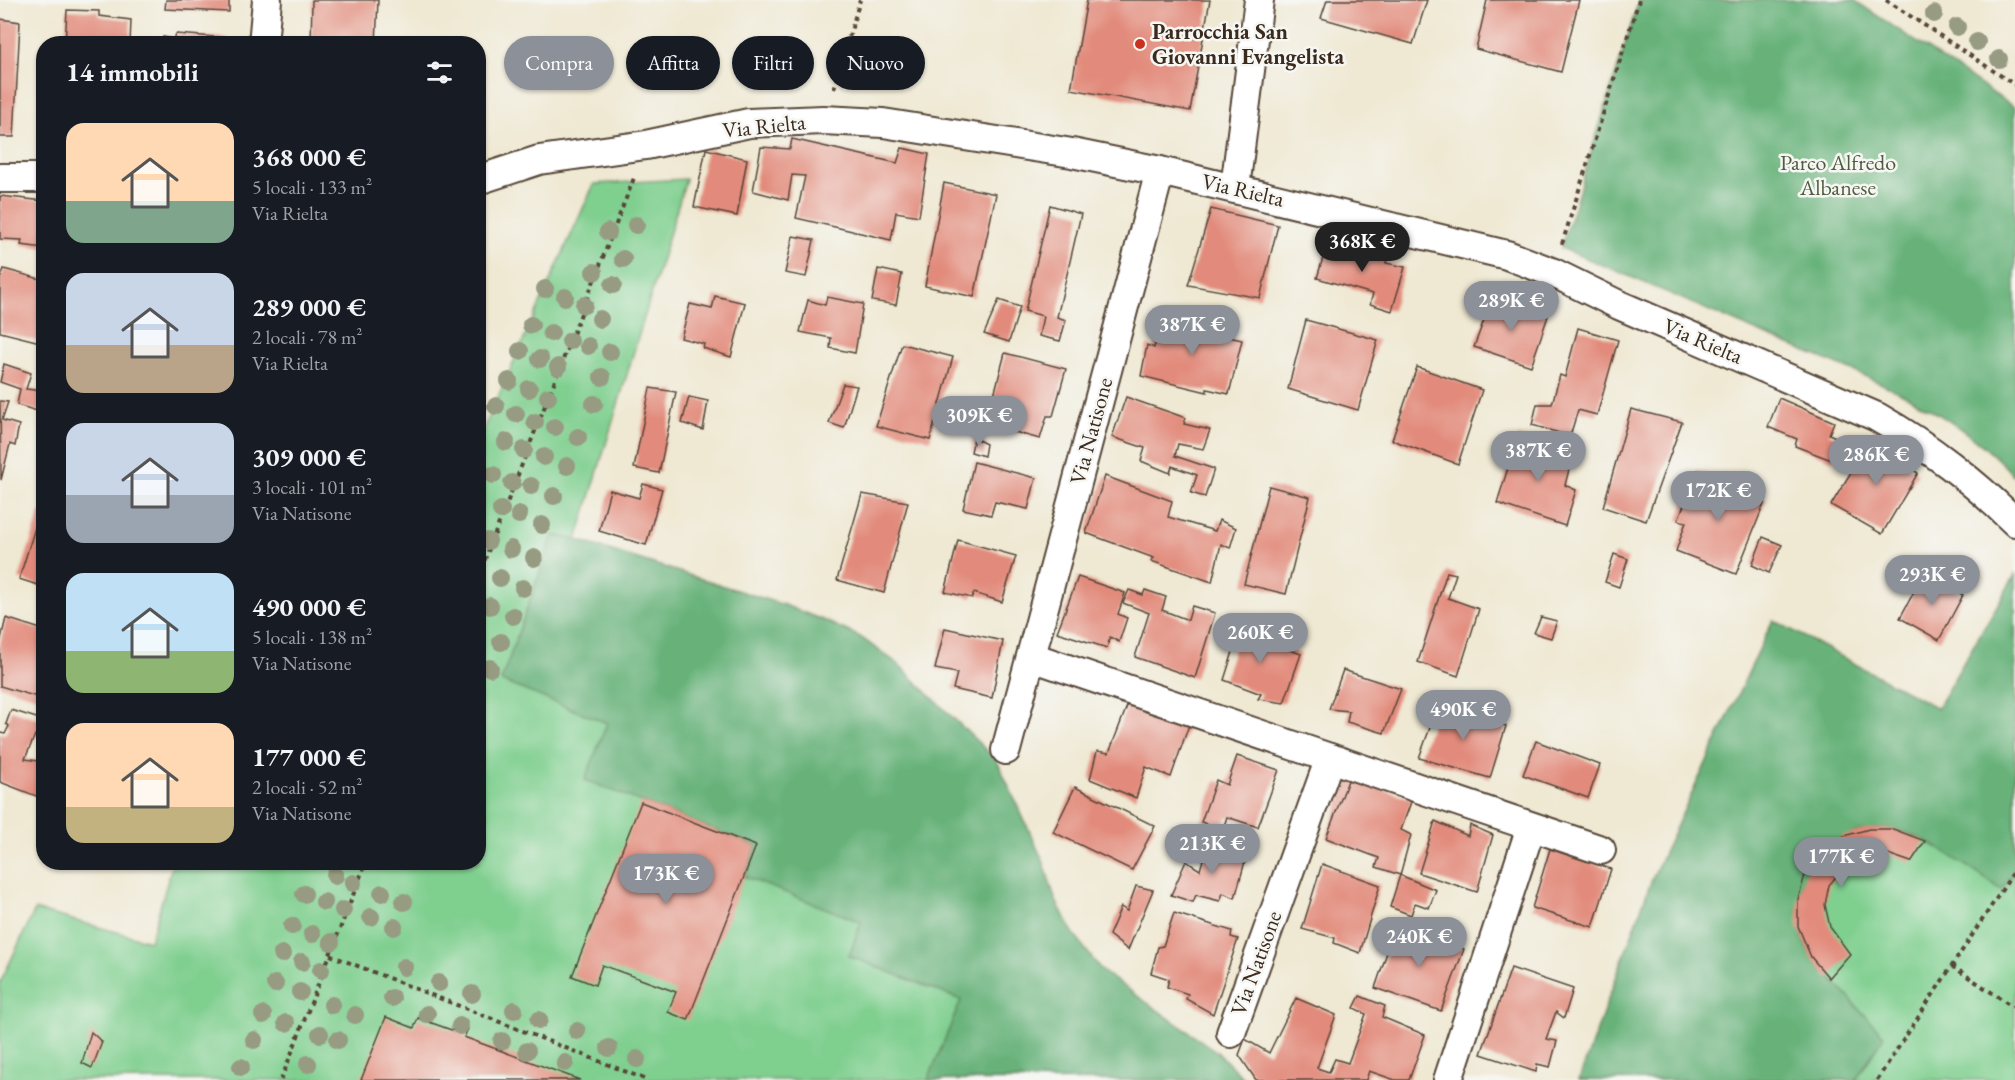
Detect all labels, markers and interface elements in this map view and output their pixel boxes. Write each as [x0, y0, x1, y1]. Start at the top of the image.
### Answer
place label: Parrocchia San Giovanni Evangelista [1152, 17, 1345, 71]
chip: Compra [504, 36, 614, 90]
chip: Affitta [626, 36, 720, 90]
chip: Filtri [732, 36, 814, 90]
chip: Nuovo [826, 36, 925, 90]
marker: Parrocchia San Giovanni Evangelista [1133, 37, 1147, 51]
text: 14 immobili [66, 55, 199, 89]
icon: filters [423, 56, 456, 89]
street label: Via Rielta [721, 107, 807, 145]
text: 368 000 € [252, 140, 366, 174]
icon: home [114, 147, 186, 219]
park label: Parco Alfredo Albanese [1780, 148, 1896, 202]
street label: Via Rielta [1199, 166, 1287, 214]
text: 5 locali · 133 m² [252, 174, 372, 200]
text: Via Rielta [252, 200, 328, 226]
pin: 368K € [1313, 222, 1411, 273]
text: 368K € [1329, 228, 1395, 254]
pin: 289K € [1462, 281, 1560, 332]
text: 289K € [1478, 287, 1544, 313]
text: 289 000 € [252, 290, 366, 324]
icon: home [114, 297, 186, 369]
pin: 387K € [1143, 305, 1241, 356]
text: 387K € [1159, 311, 1225, 337]
street label: Via Rielta [1659, 311, 1747, 371]
text: 2 locali · 78 m² [252, 324, 363, 350]
text: Via Rielta [252, 350, 328, 376]
street label: Via Natisone [1063, 374, 1119, 488]
pin: 309K € [930, 396, 1028, 447]
text: 309K € [946, 402, 1012, 428]
pin: 387K € [1489, 431, 1587, 482]
pin: 286K € [1827, 435, 1925, 486]
text: 387K € [1505, 437, 1571, 463]
text: 309 000 € [252, 440, 366, 474]
text: 286K € [1843, 441, 1909, 467]
icon: home [114, 447, 186, 519]
pin: 172K € [1669, 471, 1767, 522]
text: 3 locali · 101 m² [252, 474, 372, 500]
text: 172K € [1685, 477, 1751, 503]
text: Via Natisone [252, 500, 352, 526]
pin: 293K € [1883, 555, 1981, 606]
text: 293K € [1899, 561, 1965, 587]
text: 490 000 € [252, 590, 366, 624]
icon: home [114, 597, 186, 669]
pin: 260K € [1211, 613, 1309, 664]
text: 260K € [1227, 619, 1293, 645]
text: 5 locali · 138 m² [252, 624, 372, 650]
text: Via Natisone [252, 650, 352, 676]
pin: 490K € [1414, 690, 1512, 741]
text: 490K € [1430, 696, 1496, 722]
text: 177 000 € [252, 740, 366, 774]
icon: home [114, 747, 186, 819]
text: 2 locali · 52 m² [252, 774, 363, 800]
text: Via Natisone [252, 800, 352, 826]
pin: 213K € [1163, 824, 1261, 875]
text: 213K € [1179, 830, 1245, 856]
pin: 177K € [1792, 837, 1890, 888]
text: 177K € [1808, 843, 1874, 869]
pin: 173K € [617, 854, 715, 905]
text: 173K € [633, 860, 699, 886]
street label: Via Natisone [1224, 906, 1289, 1019]
pin: 240K € [1370, 917, 1468, 968]
text: 240K € [1386, 923, 1452, 949]

